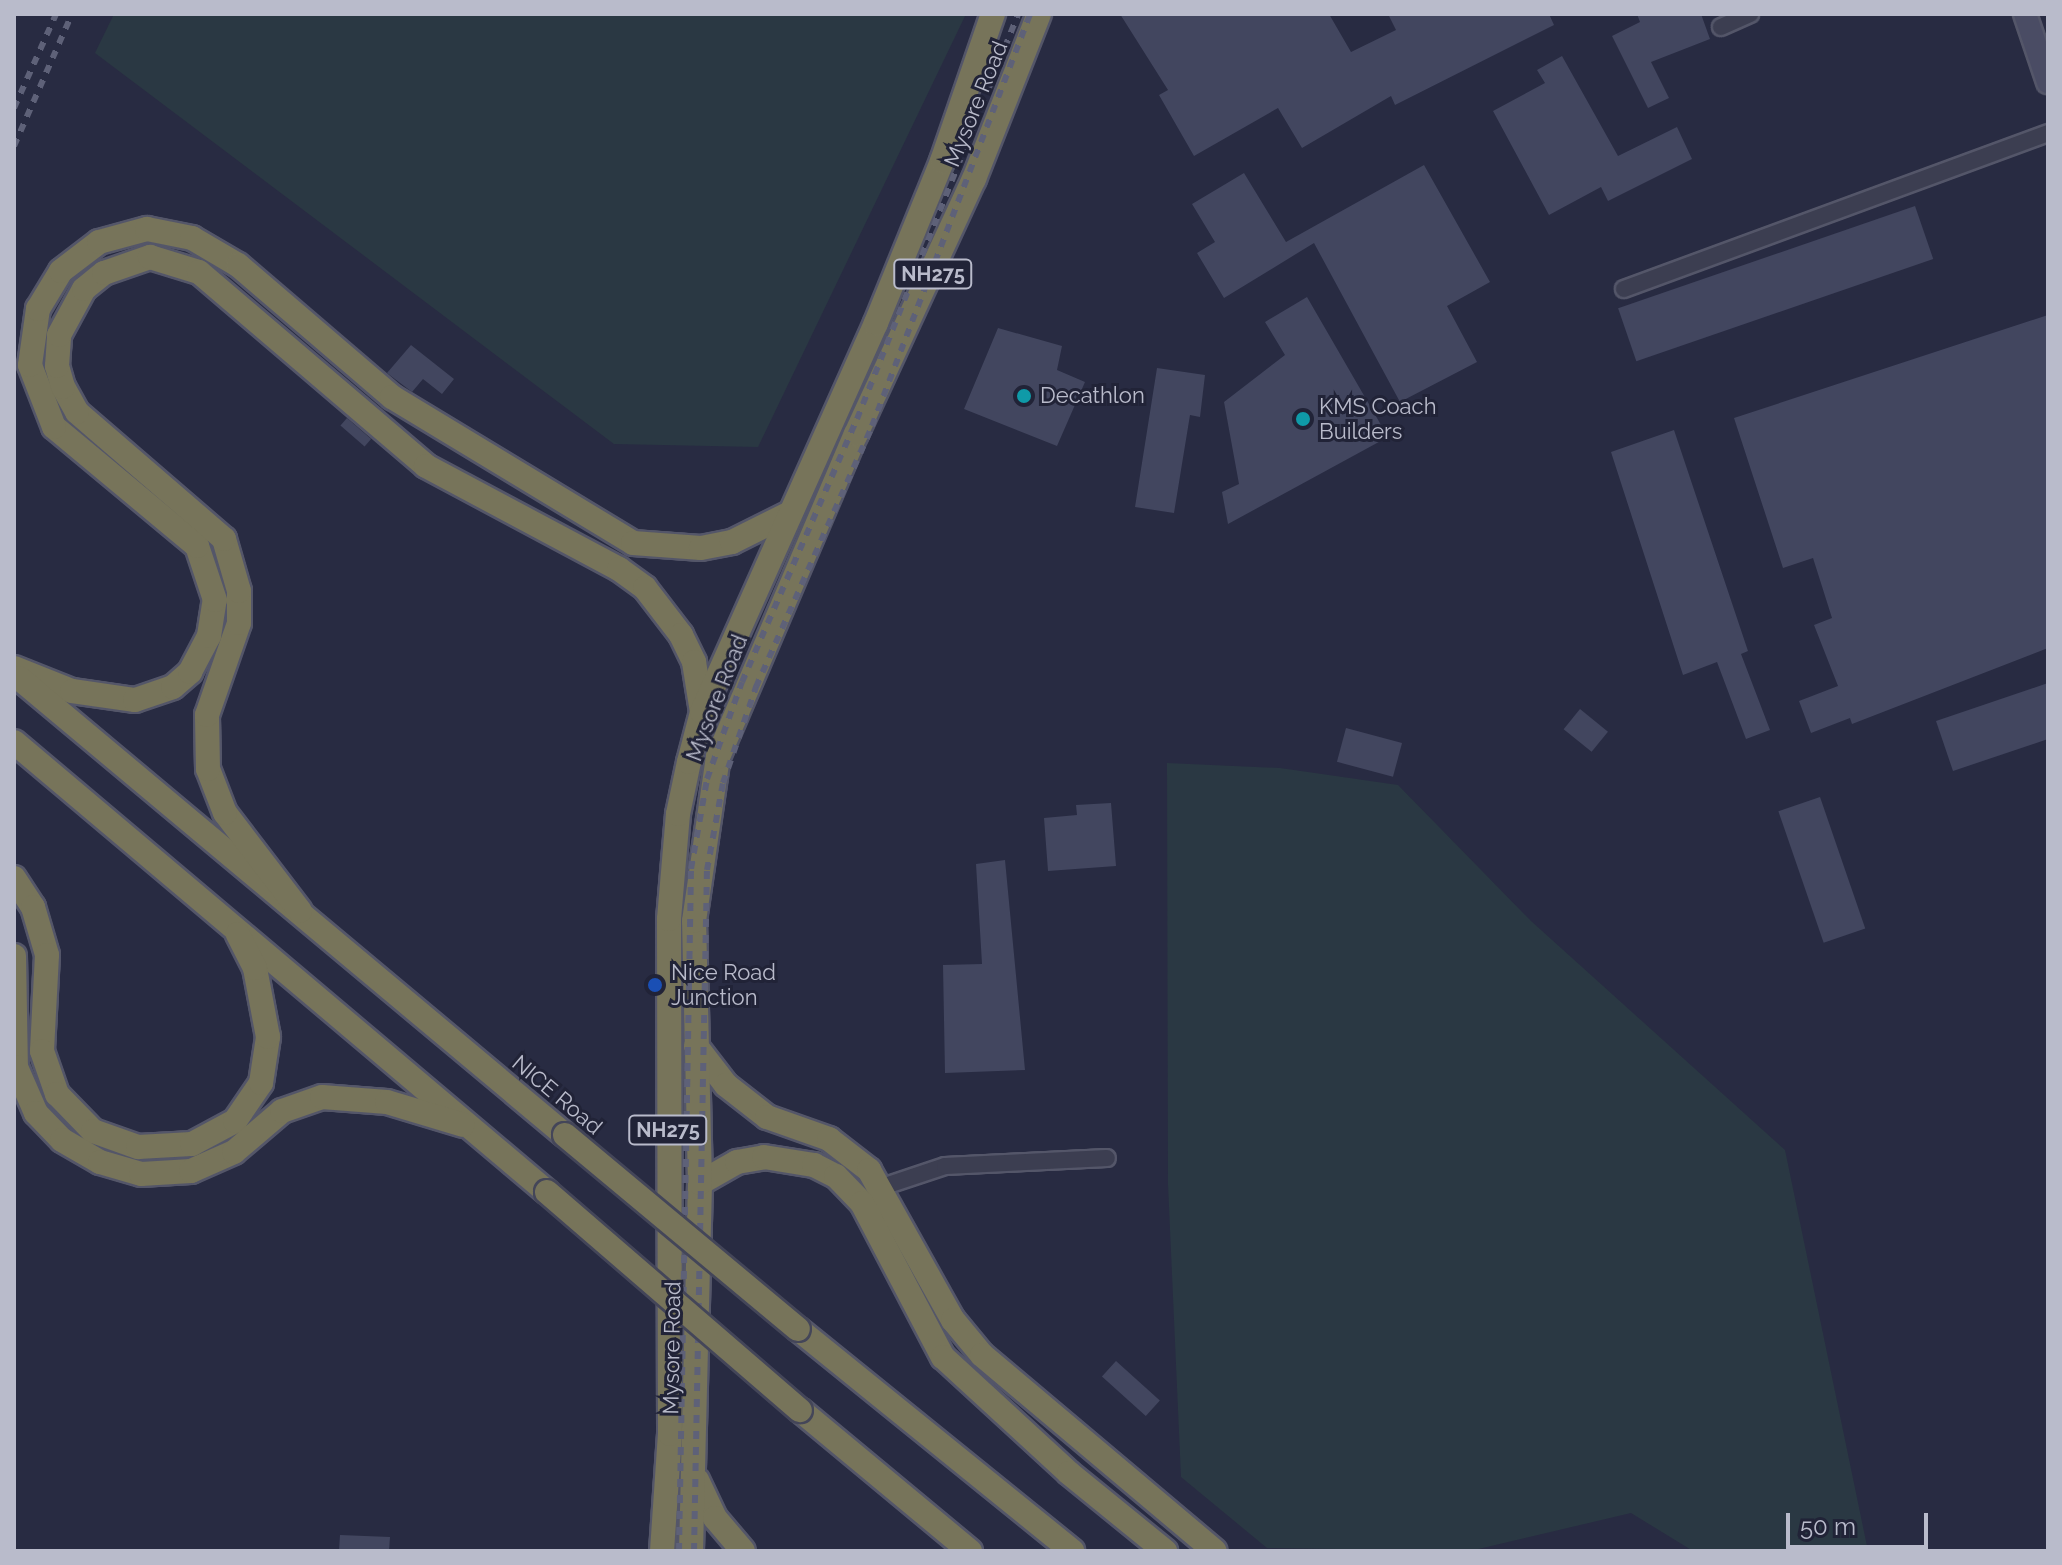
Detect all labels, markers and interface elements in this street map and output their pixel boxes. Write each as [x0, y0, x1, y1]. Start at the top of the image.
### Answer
street label: Mysore Road [939, 37, 1013, 171]
road number: NH275 [893, 258, 973, 290]
place label: Decathlon [1040, 383, 1145, 409]
marker: Decathlon [1015, 387, 1033, 405]
place label: KMS Coach Builders [1319, 393, 1436, 444]
marker: KMS Coach Builders [1294, 410, 1312, 428]
street label: Mysore Road [681, 631, 753, 765]
place label: Nice Road Junction [671, 959, 776, 1010]
marker: Nice Road Junction [646, 976, 664, 994]
street label: NICE Road [507, 1050, 607, 1140]
road number: NH275 [628, 1114, 708, 1146]
street label: Mysore Road [658, 1281, 686, 1415]
scale bar [1790, 1497, 1932, 1547]
text: 50 m [1800, 1512, 1856, 1541]

